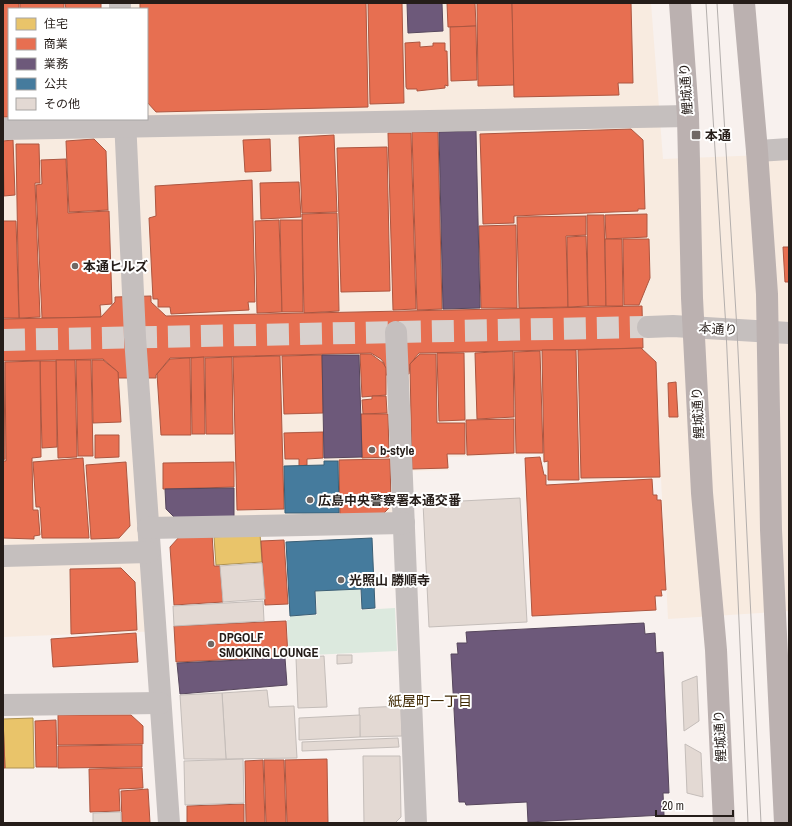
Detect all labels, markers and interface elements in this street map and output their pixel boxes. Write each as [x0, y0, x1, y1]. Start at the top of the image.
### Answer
legend [8, 8, 148, 120]
text: 住宅 [44, 16, 68, 32]
text: 商業 [44, 36, 68, 52]
text: 業務 [44, 56, 68, 72]
street label: 鯉城通り [676, 62, 696, 116]
text: 公共 [44, 76, 68, 92]
text: その他 [44, 96, 80, 112]
place label: 本通 [705, 127, 731, 144]
marker: 本通 [690, 129, 702, 141]
place label: 本通ヒルズ [83, 258, 148, 275]
marker: 本通ヒルズ [70, 261, 80, 271]
street label: 本通り [698, 319, 738, 339]
street label: 鯉城通り [688, 387, 708, 439]
place label: b-style [380, 442, 414, 459]
marker: b-style [367, 445, 377, 455]
place label: 広島中央警察署本通交番 [318, 492, 461, 509]
marker: 広島中央警察署本通交番 [305, 495, 315, 505]
place label: 光照山 勝順寺 [349, 572, 430, 589]
marker: 光照山 勝順寺 [336, 575, 346, 585]
place label: DPGOLF SMOKING LOUNGE [219, 629, 319, 661]
marker: DPGOLF SMOKING LOUNGE [206, 639, 216, 649]
district label: 紙屋町一丁目 [388, 692, 472, 710]
street label: 鯉城通り [710, 710, 730, 762]
scale bar [656, 792, 733, 818]
text: 20 m [662, 798, 684, 814]

